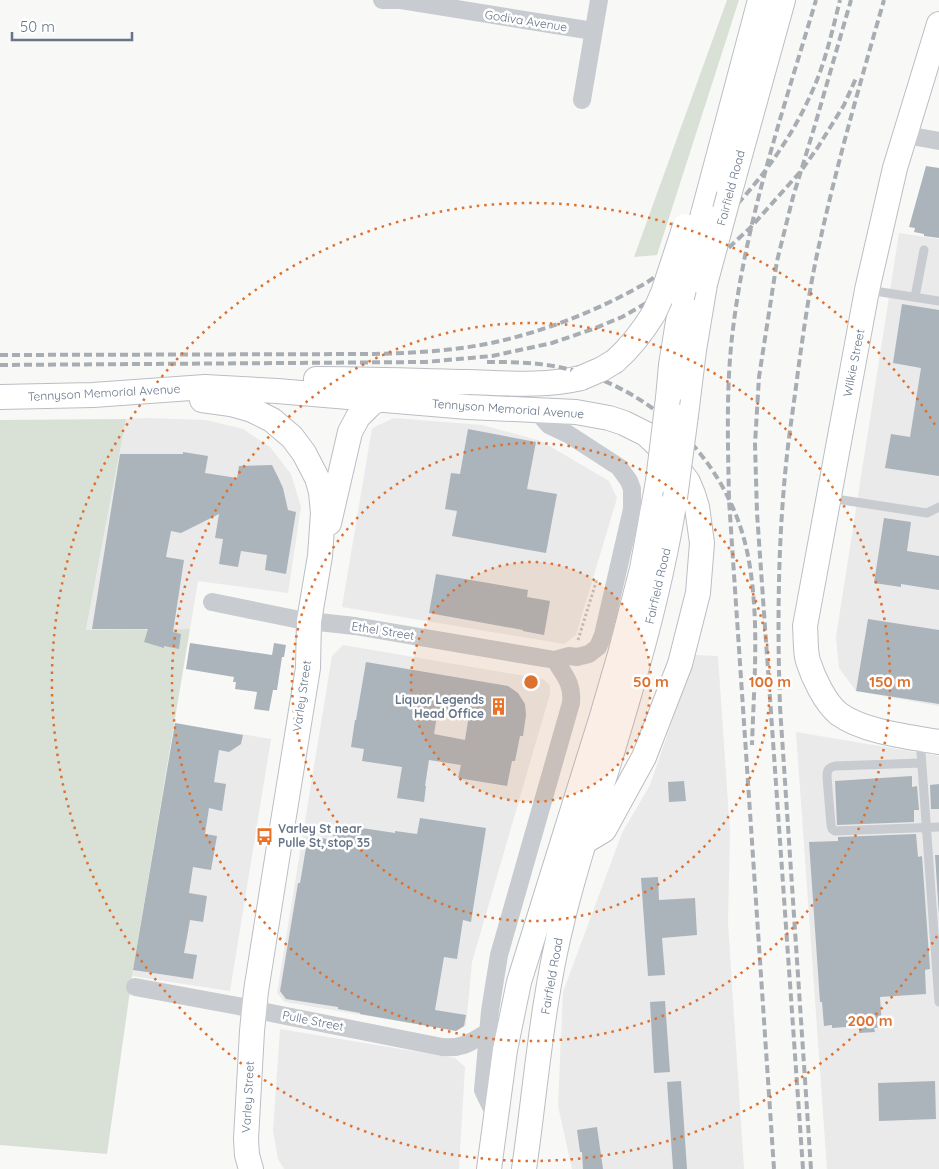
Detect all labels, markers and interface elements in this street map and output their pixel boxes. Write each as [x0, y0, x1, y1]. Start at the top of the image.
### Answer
street label: Godiva Avenue [484, 7, 569, 34]
scale bar [12, 10, 132, 42]
text: 50 m [20, 17, 55, 36]
street label: Fairfield Road [713, 148, 748, 227]
street label: Wilkie Street [840, 328, 867, 398]
street label: Tennyson Memorial Avenue [27, 381, 181, 404]
street label: Tennyson Memorial Avenue [431, 396, 585, 421]
street label: Fairfield Road [641, 546, 674, 625]
street label: Ethel Street [351, 618, 416, 643]
street label: Varley Street [289, 659, 314, 733]
text: 50 m [633, 672, 669, 691]
text: 100 m [749, 672, 791, 691]
text: 150 m [869, 672, 911, 691]
centre of rings [522, 673, 540, 691]
place label: Liquor Legends Head Office [395, 692, 484, 721]
building icon: Liquor Legends Head Office [488, 697, 508, 717]
place label: Varley St near Pulle St, stop 35 [278, 821, 370, 850]
bus stop icon: Varley St near Pulle St, stop 35 [254, 826, 274, 846]
street label: Fairfield Road [537, 936, 566, 1015]
street label: Pulle Street [281, 1007, 345, 1034]
text: 200 m [848, 1011, 893, 1030]
street label: Varley Street [238, 1061, 257, 1133]

